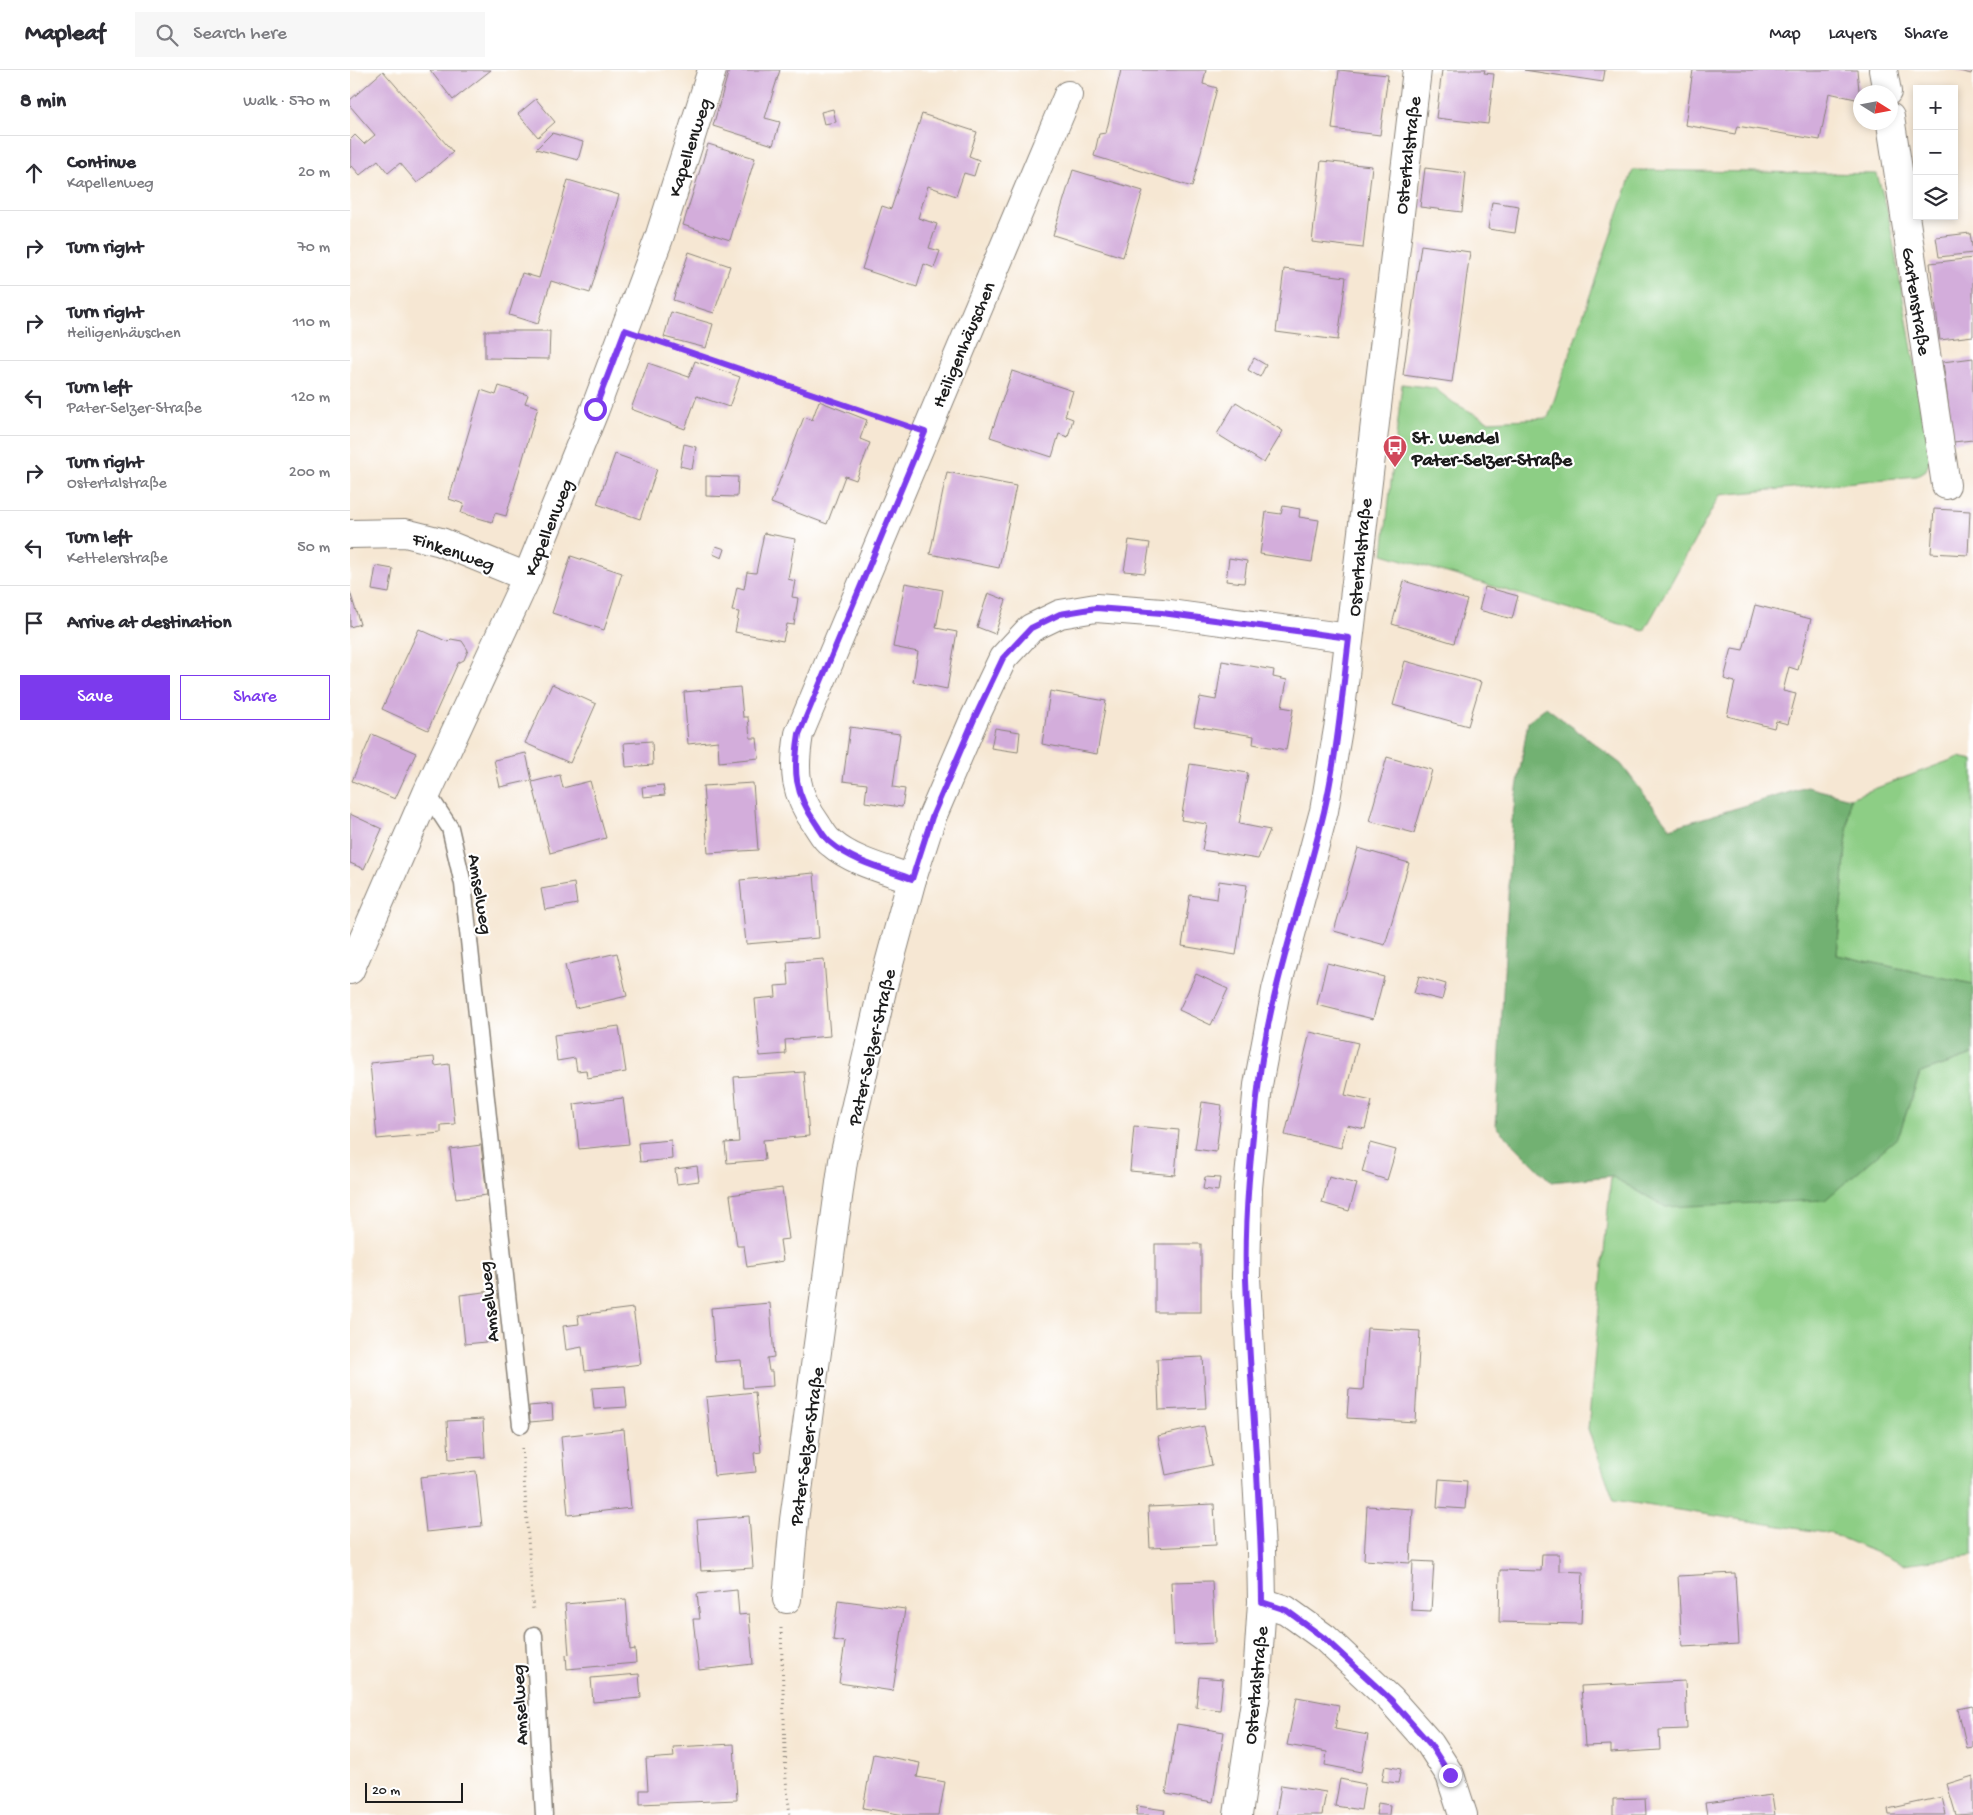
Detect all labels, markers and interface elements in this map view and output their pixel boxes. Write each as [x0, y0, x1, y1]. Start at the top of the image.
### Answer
search box [135, 12, 485, 57]
text: Mapleaf [25, 20, 105, 49]
icon: search [153, 21, 181, 49]
text: Search here [193, 23, 287, 46]
text: Map [1769, 24, 1801, 45]
text: Layers [1829, 24, 1876, 45]
text: Share [1904, 24, 1948, 45]
north arrow [1853, 85, 1898, 130]
map controls [1913, 85, 1958, 220]
button: + [1913, 85, 1958, 130]
text: 8 min [20, 90, 66, 115]
text: Walk · 570 m [243, 93, 330, 112]
street label: Ostertalstraße [1391, 95, 1428, 216]
street label: Kapellenweg [665, 96, 718, 200]
button: − [1913, 130, 1958, 175]
text: Continue [67, 152, 136, 175]
icon: ahead [20, 159, 48, 187]
text: 20 m [298, 164, 330, 183]
text: Kapellenweg [67, 175, 154, 194]
button: layers [1913, 175, 1958, 220]
icon: right [20, 234, 48, 262]
text: Turn right [67, 237, 143, 260]
text: 70 m [297, 239, 330, 258]
street label: Gartenstraße [1895, 246, 1934, 357]
street label: Heiligenhäuschen [928, 279, 1002, 412]
text: Turn right [67, 302, 143, 325]
icon: right [20, 309, 48, 337]
text: 110 m [293, 314, 330, 333]
text: Heiligenhäuschen [67, 325, 181, 344]
text: Turn left [67, 377, 131, 400]
icon: left [20, 384, 48, 412]
text: 120 m [291, 389, 330, 408]
route start [584, 398, 607, 421]
text: Pater-Selzer-Straße [67, 400, 202, 419]
place label: St. Wendel Pater-Selzer-Straße [1411, 428, 1573, 473]
bus stop icon: St. Wendel Pater-Selzer-Straße [1382, 434, 1408, 468]
text: Turn right [67, 452, 143, 475]
icon: right [20, 459, 48, 487]
text: 200 m [289, 464, 330, 483]
text: Ostertalstraße [67, 475, 167, 494]
street label: Kapellenweg [520, 476, 580, 580]
street label: Ostertalstraße [1344, 497, 1379, 618]
text: Turn left [67, 527, 131, 550]
street label: Finkenweg [408, 528, 497, 578]
icon: left [20, 534, 48, 562]
text: 50 m [297, 539, 330, 558]
text: Kettelerstraße [67, 550, 168, 569]
icon: arrive [20, 609, 48, 637]
text: Arrive at destination [67, 612, 231, 635]
button: Save [20, 675, 170, 720]
button: Share [180, 675, 330, 720]
street label: Amselweg [461, 853, 496, 937]
street label: Pater-Selzer-Straße [844, 967, 903, 1129]
street label: Amselweg [475, 1260, 506, 1343]
street label: Pater-Selzer-Straße [786, 1365, 831, 1528]
street label: Ostertalstraße [1240, 1625, 1275, 1746]
street label: Amselweg [508, 1664, 535, 1746]
route end [1439, 1764, 1462, 1787]
scale bar [365, 1780, 462, 1803]
text: 20 m [372, 1783, 400, 1800]

